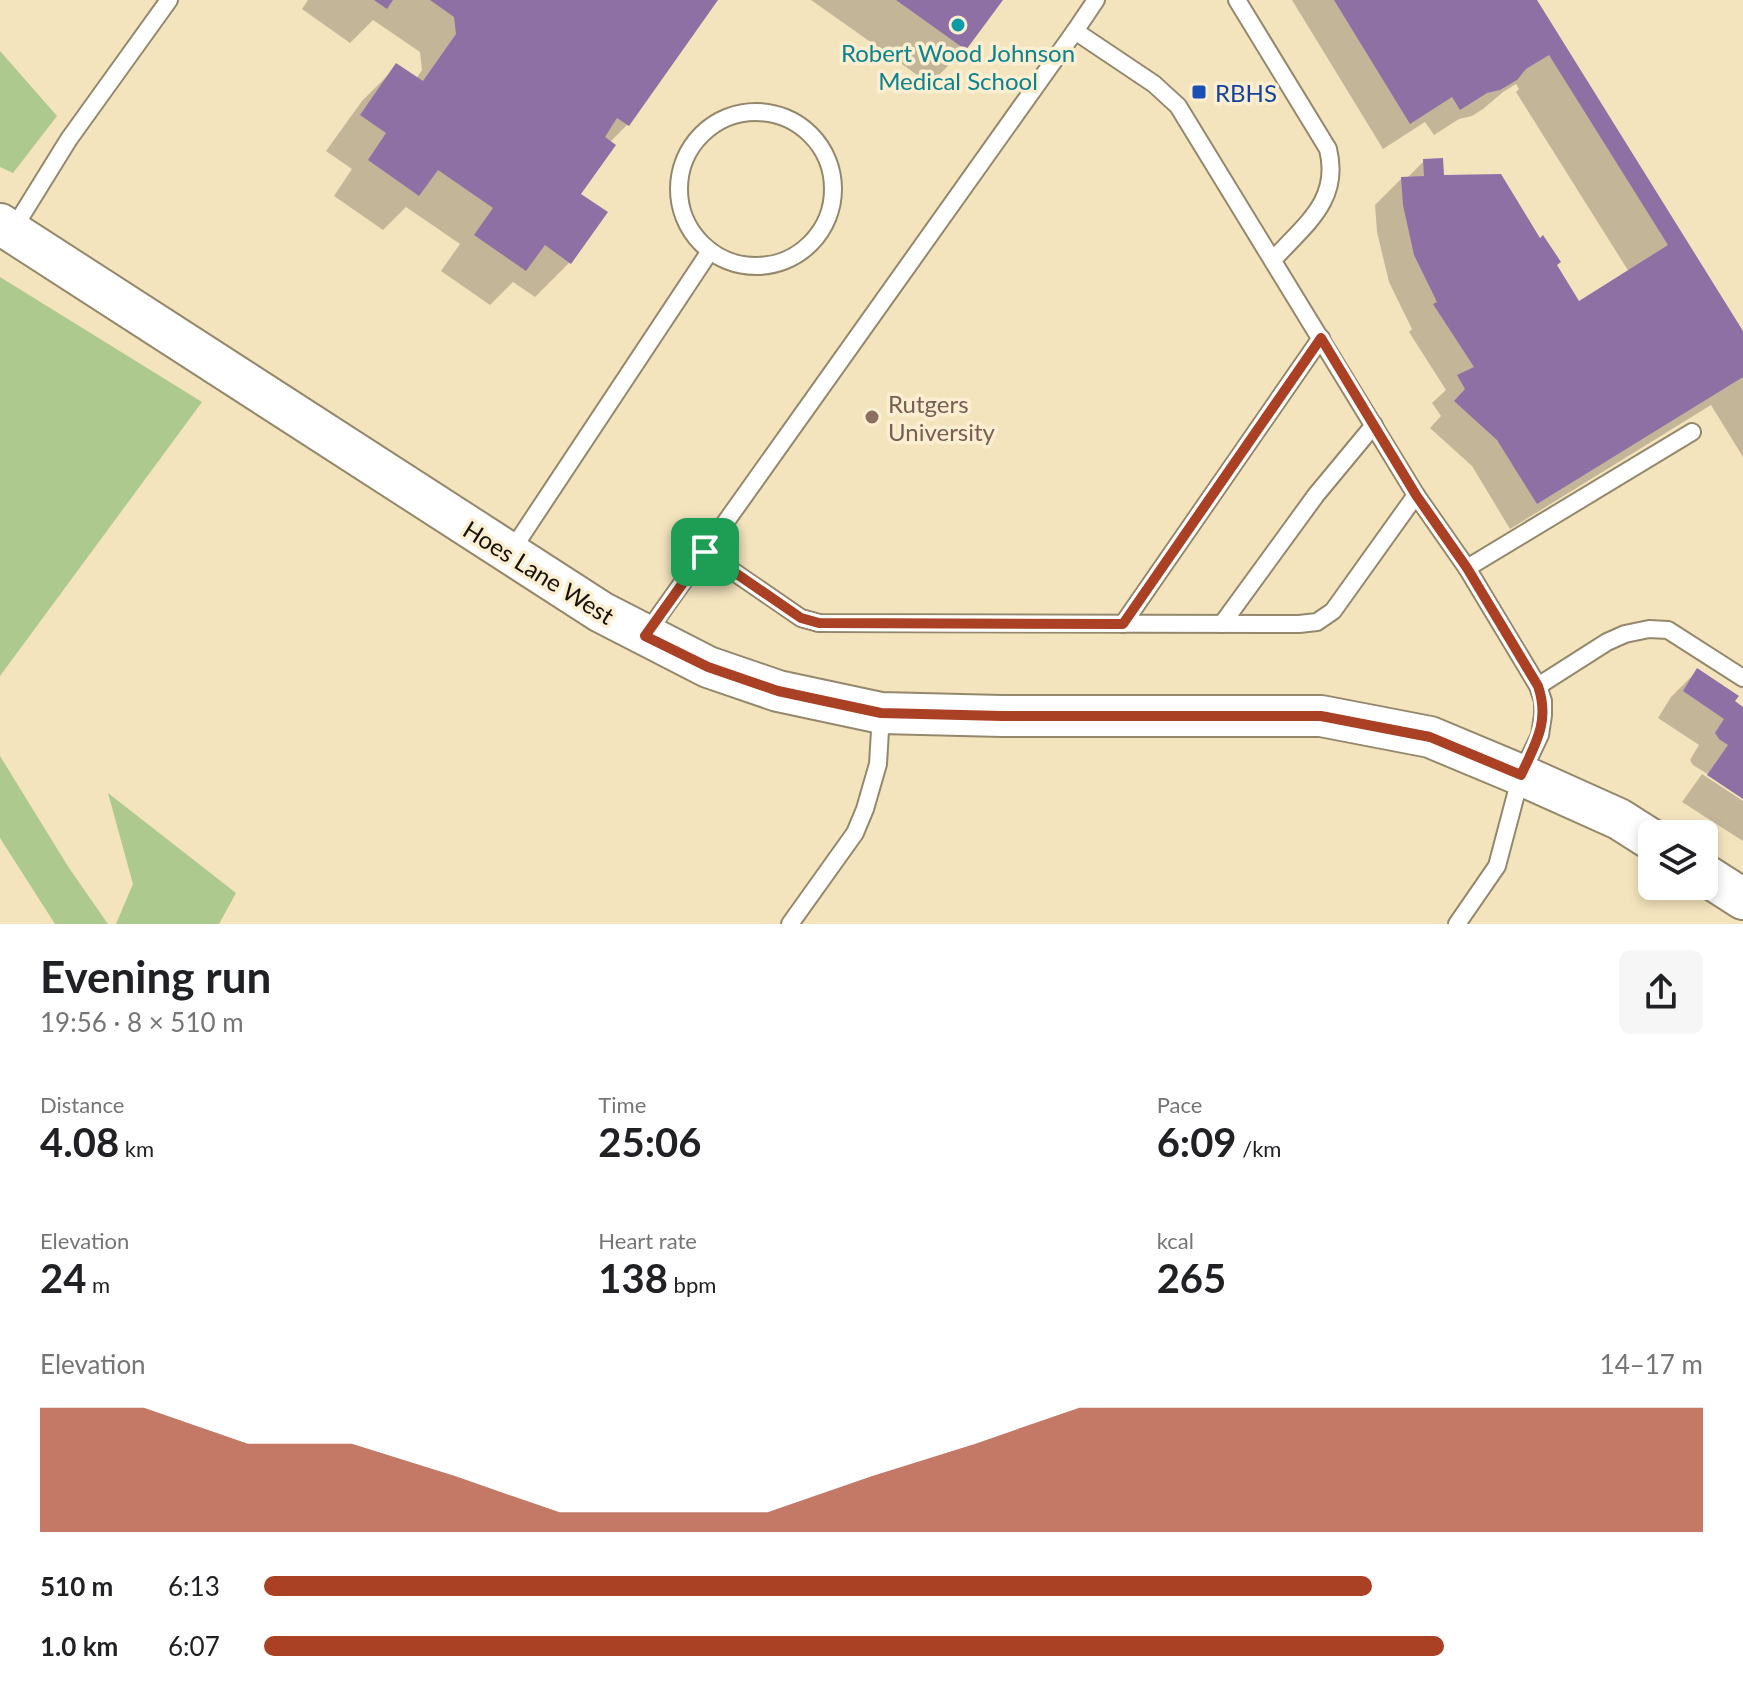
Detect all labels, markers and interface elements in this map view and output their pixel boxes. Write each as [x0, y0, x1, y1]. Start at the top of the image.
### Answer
marker: Robert Wood Johnson Medical School [949, 16, 967, 34]
place label: Robert Wood Johnson Medical School [841, 38, 1075, 95]
place label: RBHS [1215, 78, 1277, 107]
marker: RBHS [1190, 83, 1208, 101]
place label: Rutgers University [888, 389, 996, 446]
marker: Rutgers University [863, 408, 881, 426]
street label: Hoes Lane West [458, 514, 620, 630]
pin [671, 518, 739, 586]
icon: arrive [683, 530, 727, 574]
map controls [1638, 820, 1718, 900]
button: layers [1638, 820, 1718, 900]
text: Evening run [40, 950, 271, 1002]
button: share [1619, 950, 1703, 1034]
text: 19:56 · 8 × 510 m [40, 1006, 244, 1038]
text: Distance [40, 1091, 124, 1118]
text: Time [598, 1091, 646, 1118]
text: Pace [1157, 1091, 1202, 1118]
text: 4.08 [40, 1118, 119, 1166]
text: 25:06 [598, 1118, 701, 1166]
text: 6:09 [1157, 1118, 1237, 1166]
text: km [119, 1135, 154, 1162]
text: /km [1237, 1135, 1281, 1162]
text: Elevation [40, 1227, 129, 1254]
text: Heart rate [598, 1227, 697, 1254]
text: kcal [1157, 1227, 1194, 1254]
text: 24 [40, 1254, 86, 1302]
text: 138 [598, 1254, 668, 1302]
text: 265 [1157, 1254, 1226, 1302]
text: m [86, 1271, 110, 1298]
text: bpm [668, 1271, 716, 1298]
text: Elevation [40, 1348, 146, 1380]
text: 14–17 m [1600, 1348, 1703, 1380]
text: 510 m [40, 1570, 113, 1602]
text: 6:13 [168, 1570, 220, 1602]
text: 1.0 km [40, 1630, 118, 1662]
text: 6:07 [168, 1630, 220, 1662]

